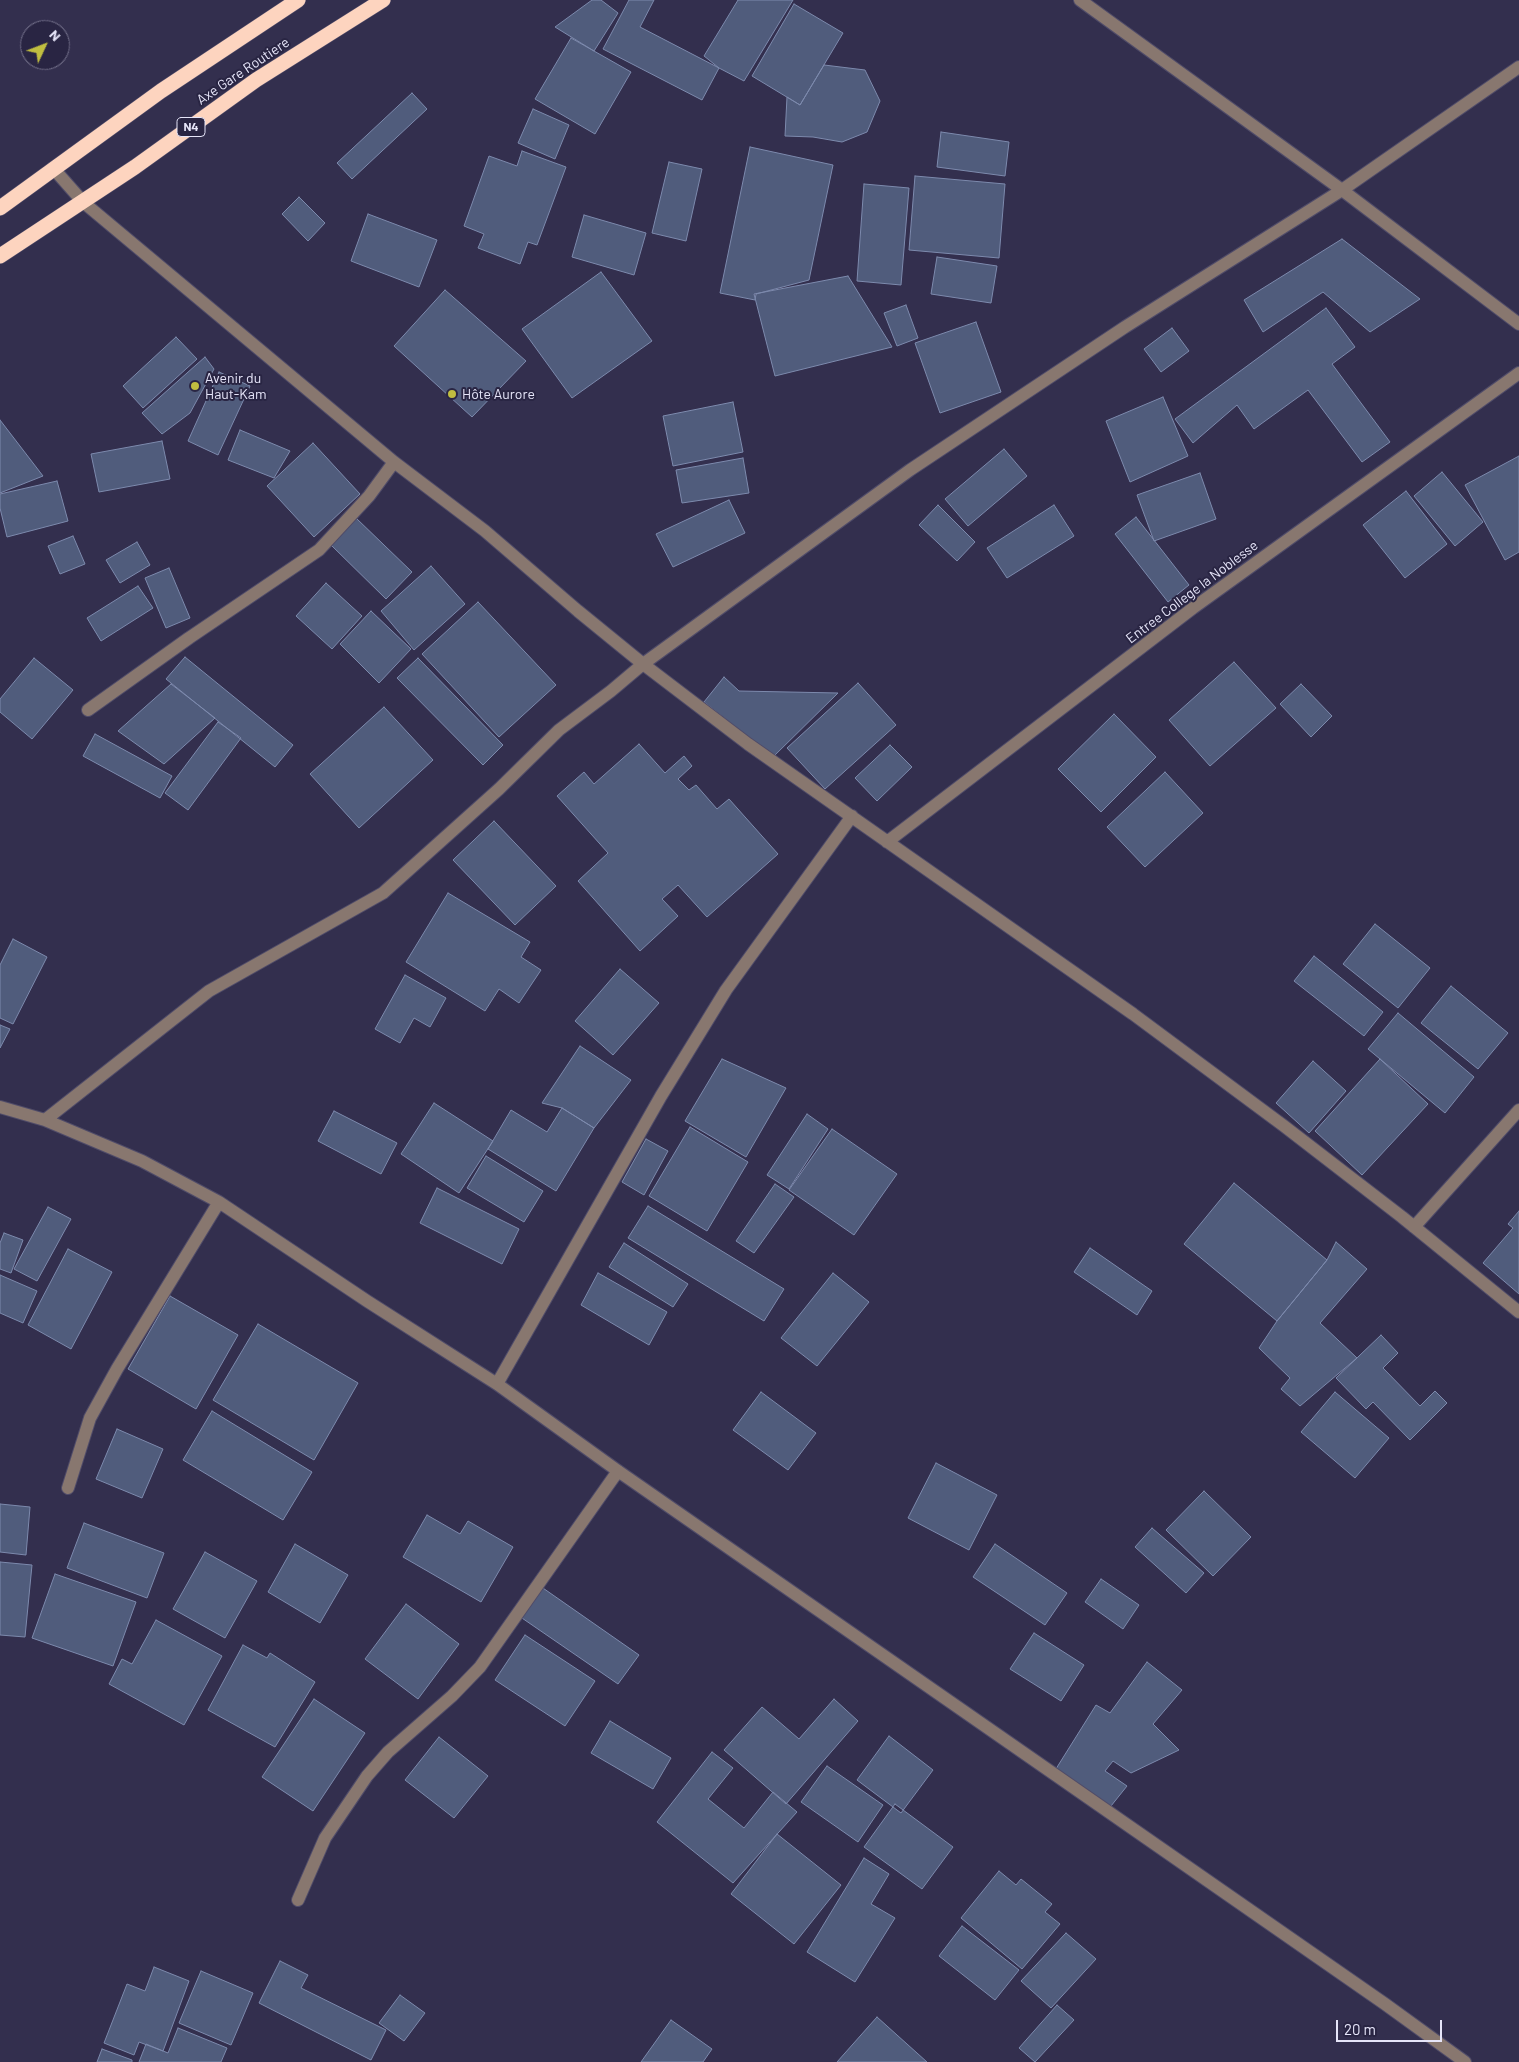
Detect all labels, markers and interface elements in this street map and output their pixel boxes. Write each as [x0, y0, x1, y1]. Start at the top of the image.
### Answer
north arrow [20, 20, 70, 70]
text: N [46, 26, 65, 44]
street label: Axe Gare Routiere [193, 34, 293, 108]
road number: N4 [177, 118, 205, 136]
place label: Avenir du Haut-Kam [205, 370, 267, 402]
marker: Avenir du Haut-Kam [189, 380, 201, 392]
place label: Hôte Aurore [462, 386, 535, 402]
marker: Hôte Aurore [446, 388, 458, 400]
street label: Entree College la Noblesse [1123, 537, 1261, 647]
scale bar [1339, 2010, 1445, 2042]
text: 20 m [1344, 2020, 1376, 2038]

